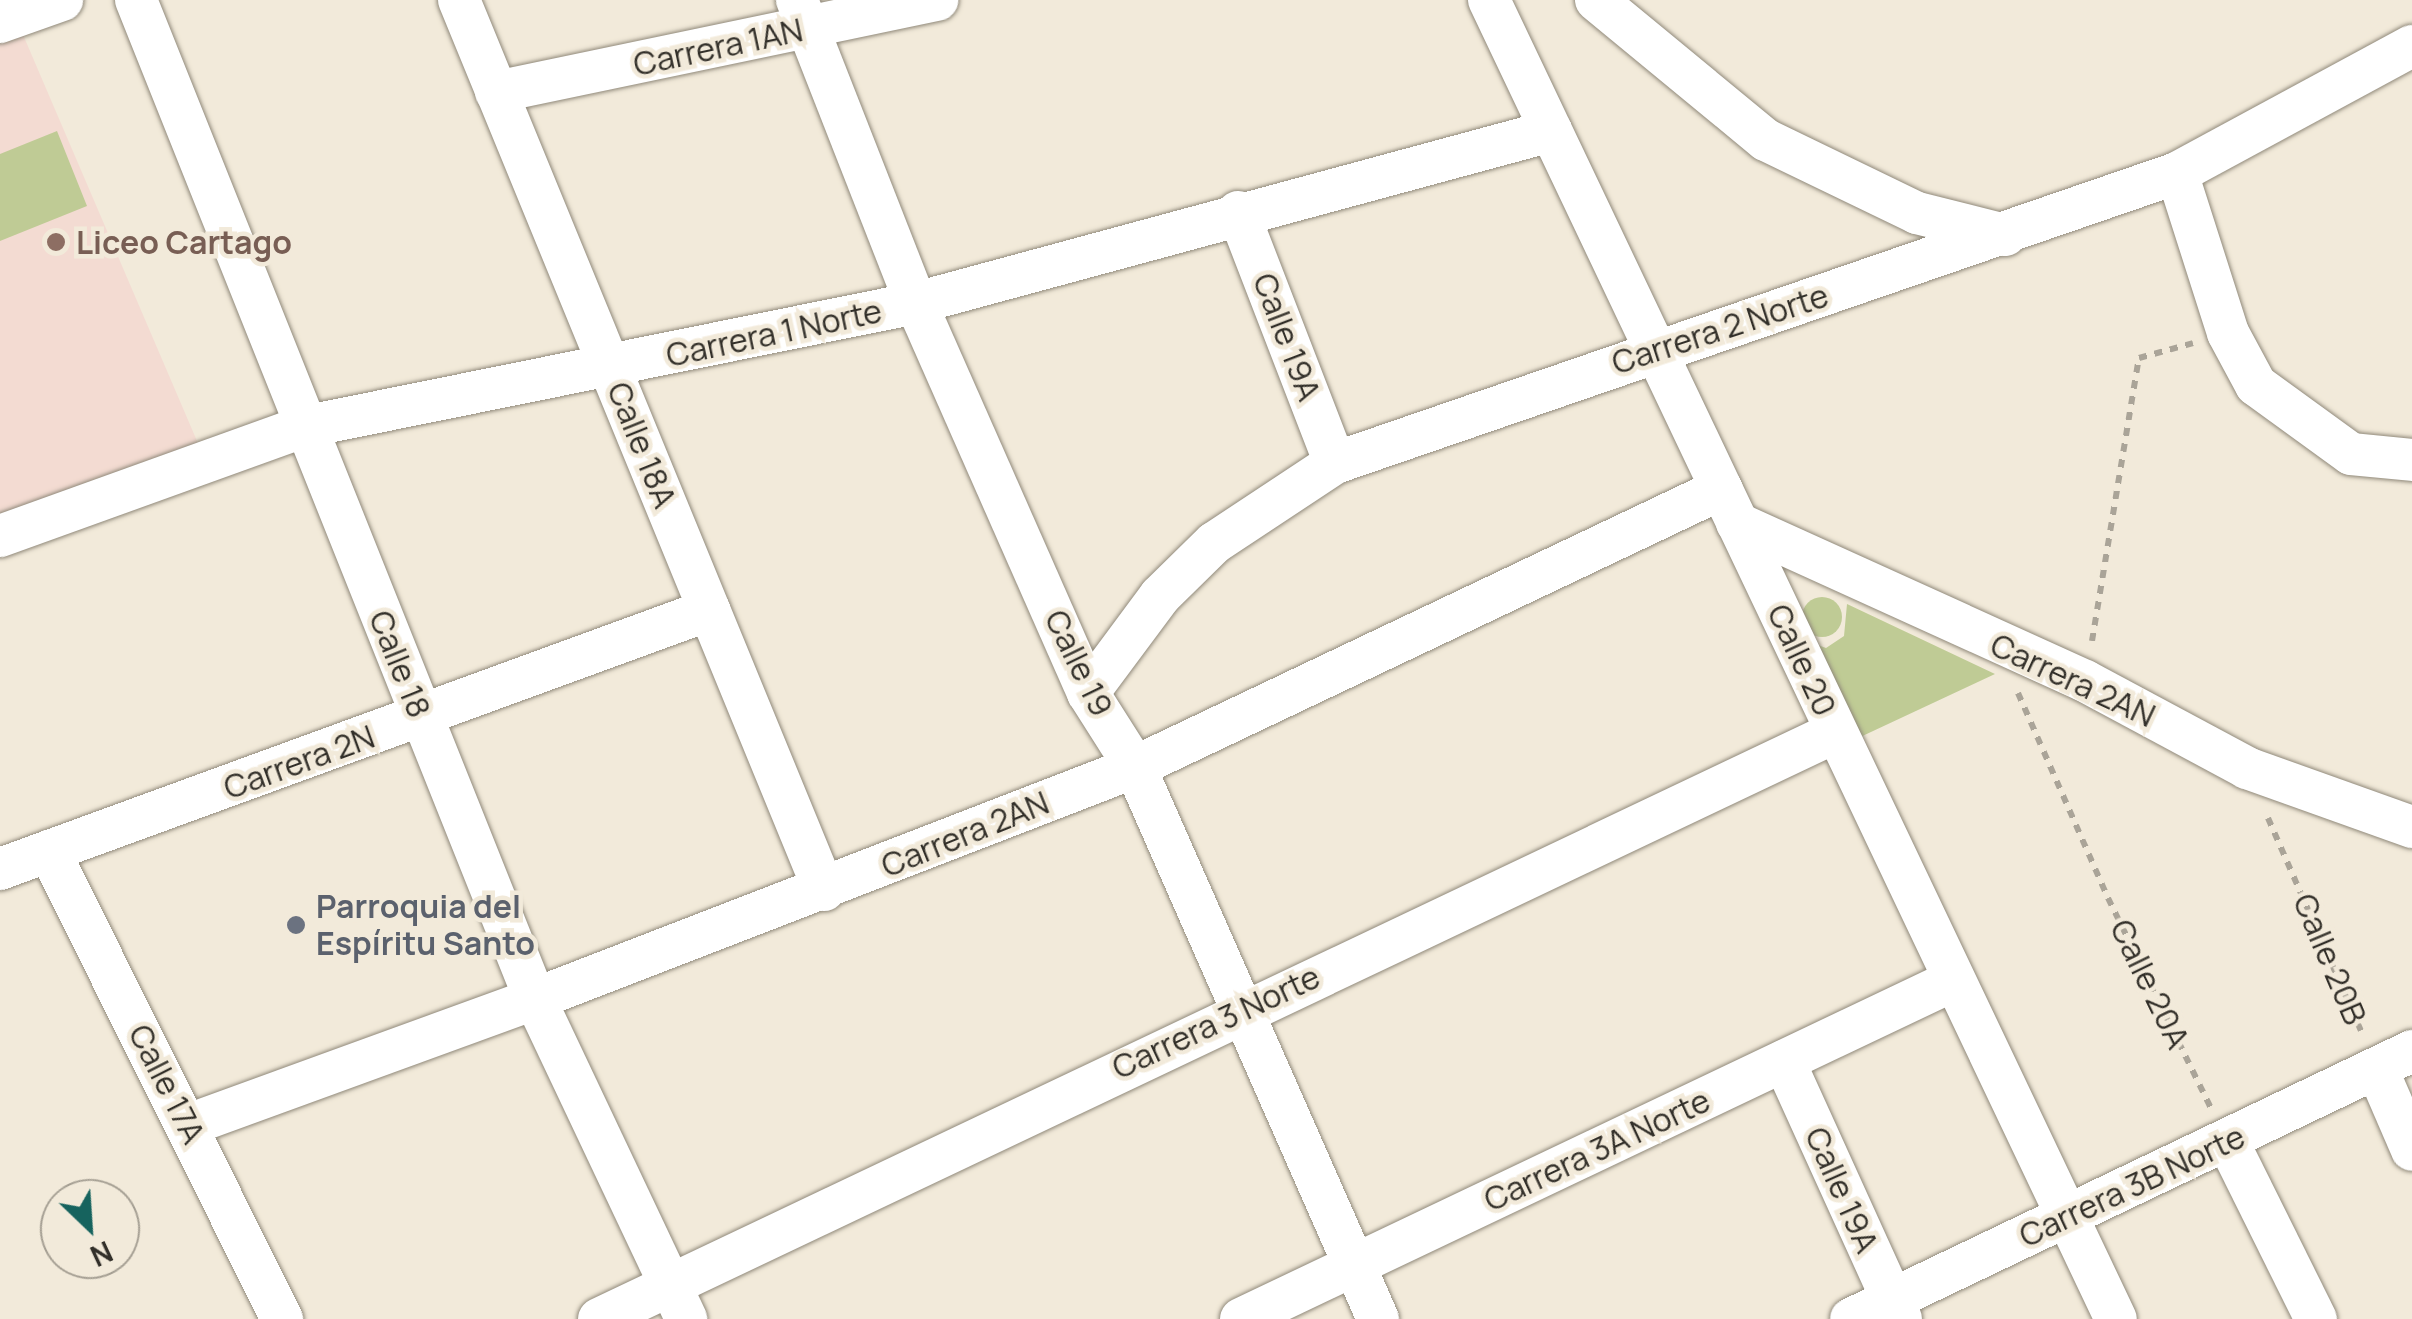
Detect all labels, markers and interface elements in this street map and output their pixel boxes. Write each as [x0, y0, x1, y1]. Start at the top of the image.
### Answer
street label: Carrera 1AN [630, 10, 806, 84]
place label: Liceo Cartago [76, 223, 292, 261]
marker: Liceo Cartago [45, 231, 67, 253]
street label: Calle 19A [1245, 268, 1329, 406]
street label: Carrera 2 Norte [1607, 276, 1833, 382]
street label: Carrera 1 Norte [663, 291, 885, 375]
street label: Calle 18A [599, 377, 685, 513]
street label: Calle 20 [1760, 598, 1844, 722]
street label: Calle 19 [1037, 604, 1121, 722]
street label: Calle 18 [361, 605, 439, 723]
street label: Carrera 2AN [1985, 625, 2161, 735]
street label: Carrera 2N [219, 717, 379, 807]
street label: Carrera 2AN [876, 783, 1054, 885]
place label: Parroquia del Espíritu Santo [316, 888, 535, 963]
street label: Calle 20B [2285, 888, 2375, 1030]
street label: Calle 20A [2102, 913, 2198, 1055]
marker: Parroquia del Espíritu Santo [285, 914, 307, 936]
street label: Carrera 3 Norte [1106, 957, 1326, 1087]
street label: Calle 17A [121, 1018, 213, 1150]
street label: Carrera 3A Norte [1478, 1081, 1716, 1219]
street label: Carrera 3B Norte [2013, 1117, 2251, 1255]
street label: Calle 19A [1797, 1121, 1887, 1259]
north arrow [40, 1179, 140, 1279]
text: N [85, 1233, 119, 1276]

